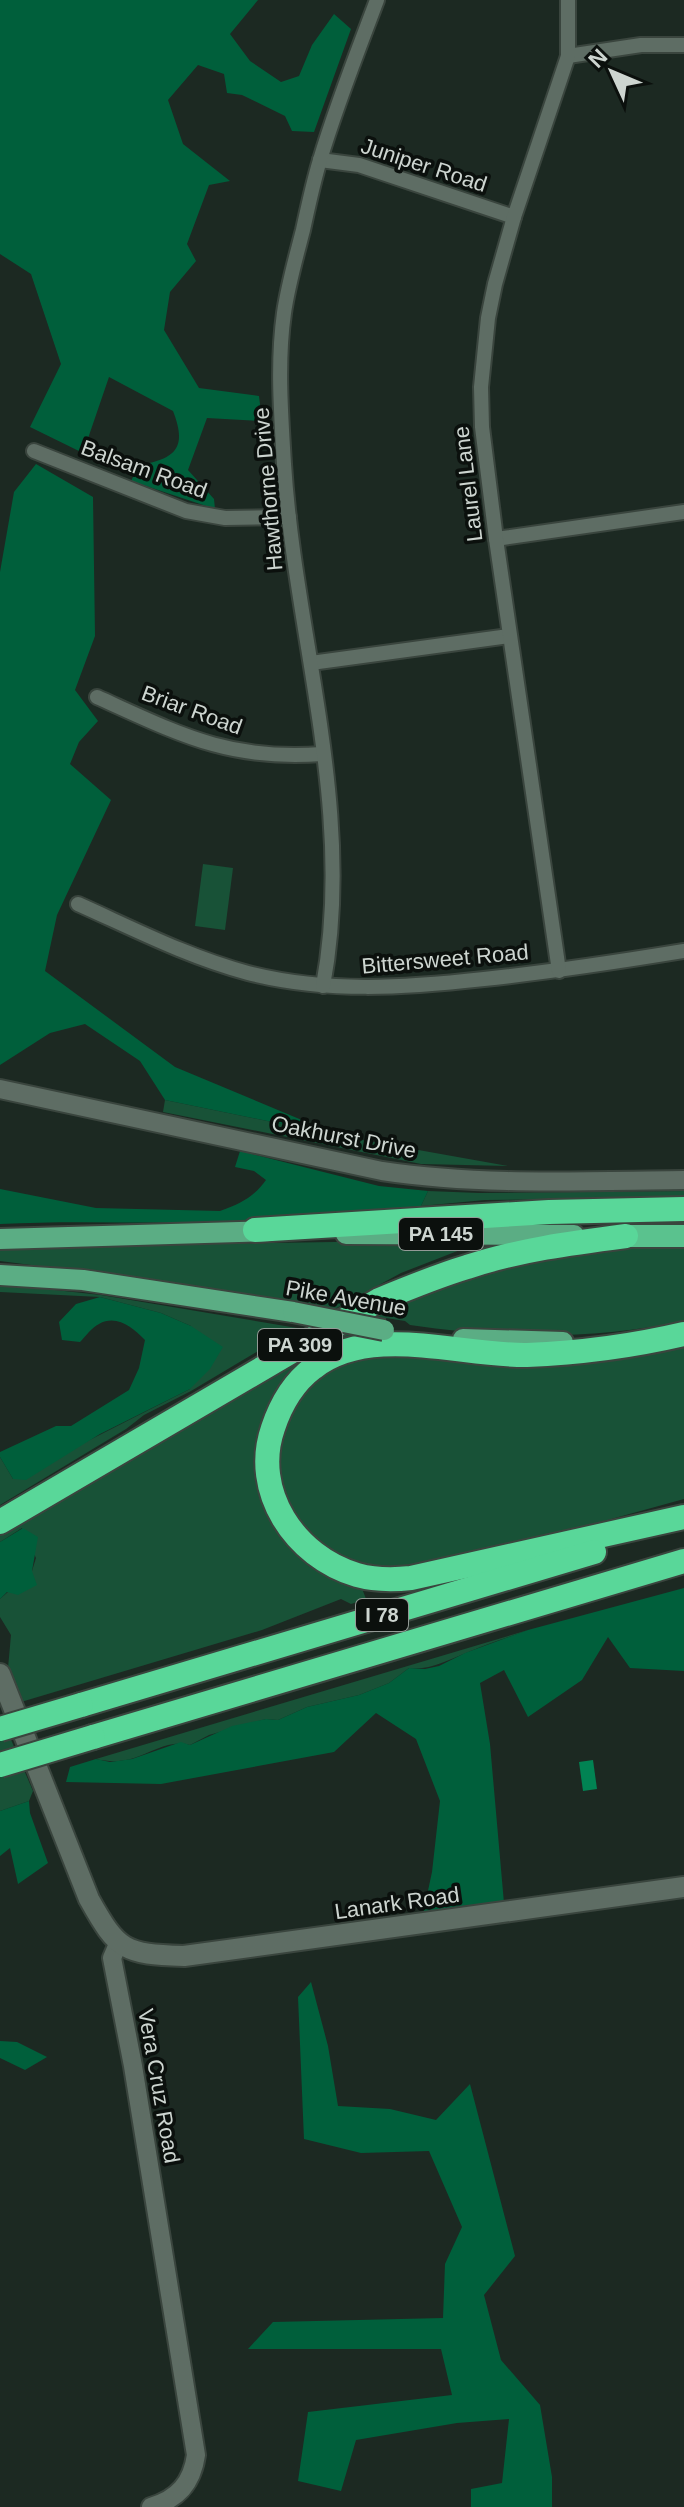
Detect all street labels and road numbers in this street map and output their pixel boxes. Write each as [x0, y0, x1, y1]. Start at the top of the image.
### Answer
street label: Juniper Road [358, 133, 490, 197]
street label: Hawthorne Drive [248, 406, 288, 572]
street label: Laurel Lane [449, 425, 487, 543]
street label: Balsam Road [78, 435, 210, 503]
street label: Briar Road [138, 680, 246, 740]
street label: Bittersweet Road [360, 939, 530, 979]
street label: Oakhurst Drive [270, 1111, 418, 1163]
road number: PA 145 [399, 1218, 483, 1250]
street label: Pike Avenue [284, 1275, 408, 1321]
road number: PA 309 [258, 1329, 342, 1361]
road number: I 78 [356, 1599, 408, 1631]
street label: Lanark Road [333, 1882, 461, 1924]
street label: Vera Cruz Road [133, 2007, 185, 2165]

